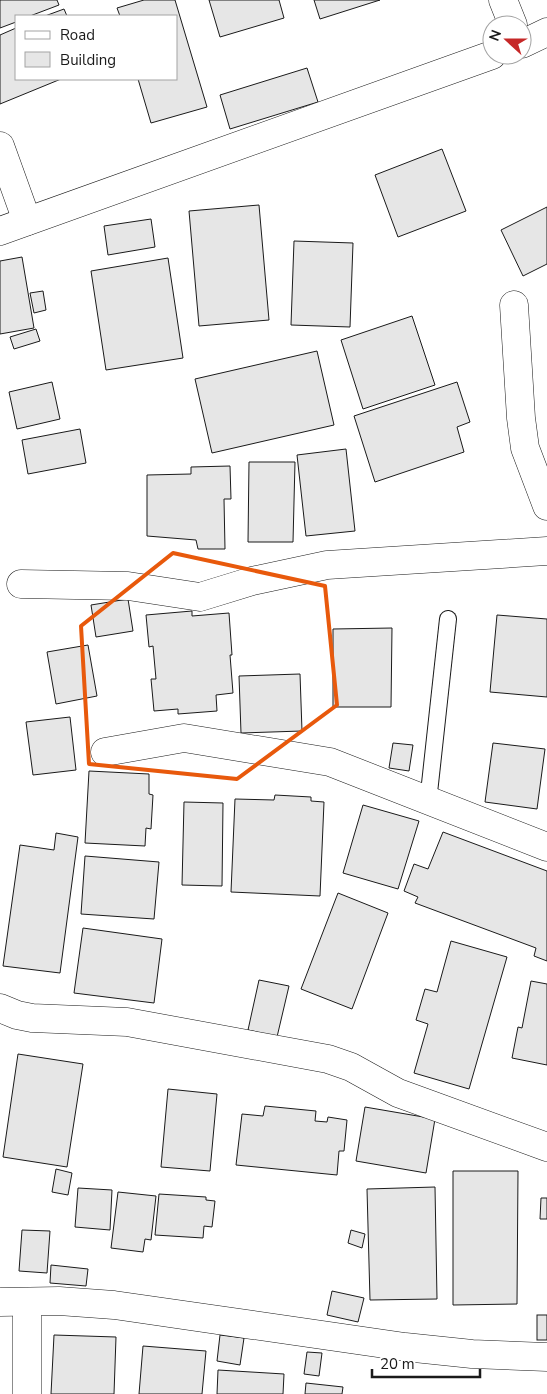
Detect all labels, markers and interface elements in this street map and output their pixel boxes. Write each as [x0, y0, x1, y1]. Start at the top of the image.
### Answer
legend [15, 15, 178, 80]
north arrow [482, 15, 532, 65]
text: Road [60, 25, 95, 45]
text: N [485, 27, 506, 44]
text: Building [60, 50, 116, 70]
scale bar [372, 1346, 480, 1378]
text: 20 m [380, 1354, 415, 1374]

